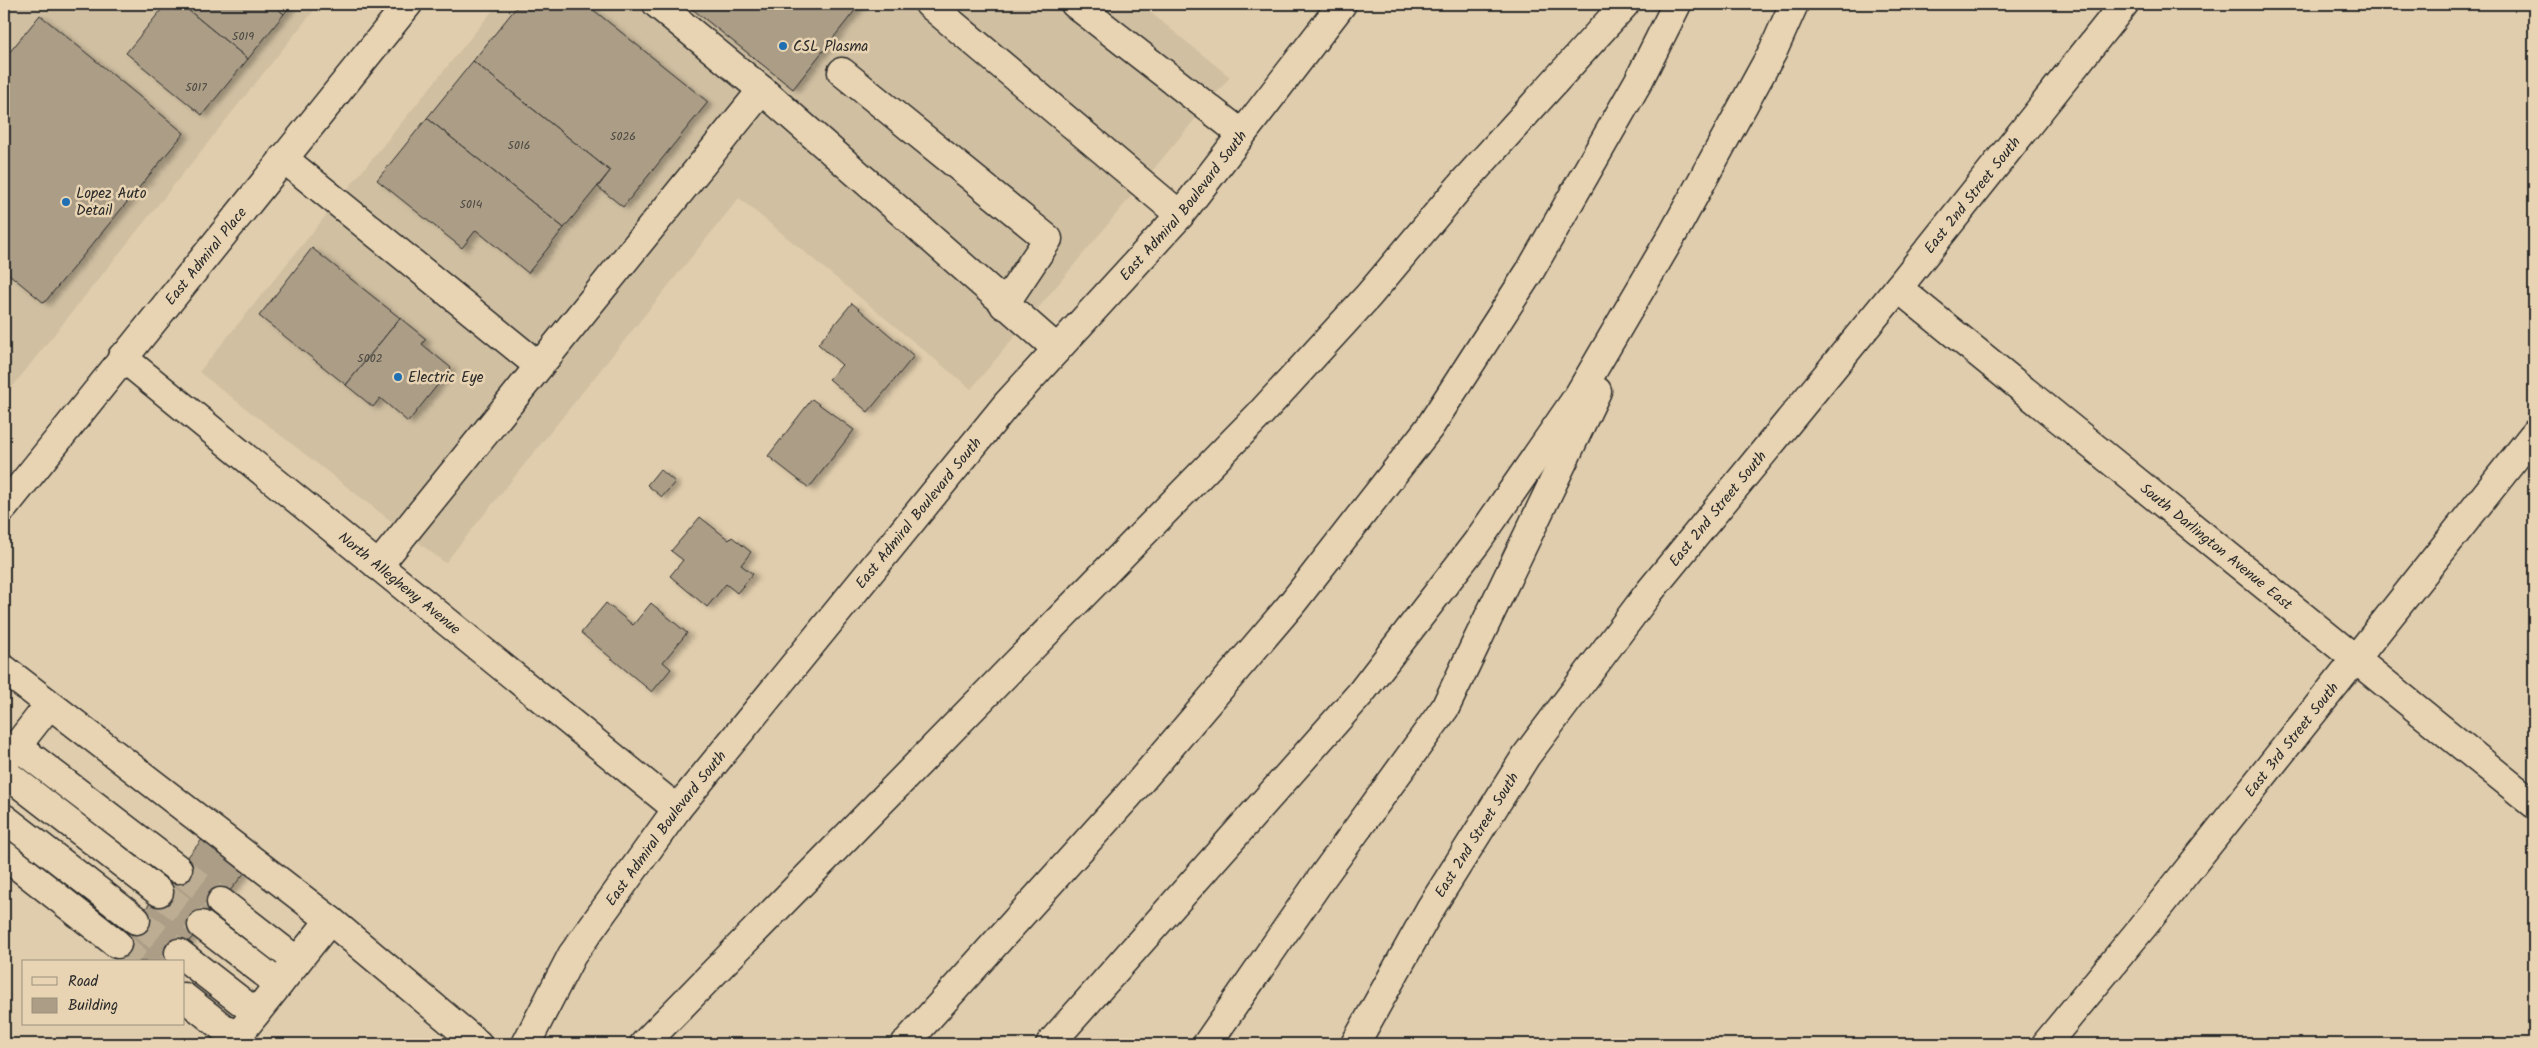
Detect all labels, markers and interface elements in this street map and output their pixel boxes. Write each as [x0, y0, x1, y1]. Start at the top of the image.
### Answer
house number: 5019 [232, 27, 254, 46]
place label: CSL Plasma [793, 35, 868, 59]
marker: CSL Plasma [777, 40, 789, 52]
house number: 5017 [185, 78, 207, 97]
street label: East Admiral Boulevard South [1114, 126, 1254, 287]
house number: 5026 [610, 127, 636, 146]
street label: East 2nd Street South [1919, 132, 2027, 259]
house number: 5016 [508, 136, 530, 155]
place label: Lopez Auto Detail [76, 182, 147, 223]
house number: 5014 [460, 195, 483, 214]
marker: Lopez Auto Detail [60, 196, 72, 208]
street label: East Admiral Place [159, 202, 254, 311]
house number: 5002 [357, 349, 383, 368]
place label: Electric Eye [408, 366, 484, 390]
marker: Electric Eye [392, 371, 404, 383]
street label: East Admiral Boulevard South [850, 432, 988, 595]
street label: East 2nd Street South [1663, 446, 1773, 573]
street label: South Darlington Avenue East [2134, 478, 2298, 617]
street label: North Allegheny Avenue [332, 526, 466, 641]
street label: East 3rd Street South [2239, 678, 2345, 803]
street label: East Admiral Boulevard South [600, 746, 733, 911]
street label: East 2nd Street South [1429, 768, 1526, 903]
legend [22, 960, 185, 1026]
text: Road [68, 970, 99, 994]
text: Building [68, 994, 118, 1018]

